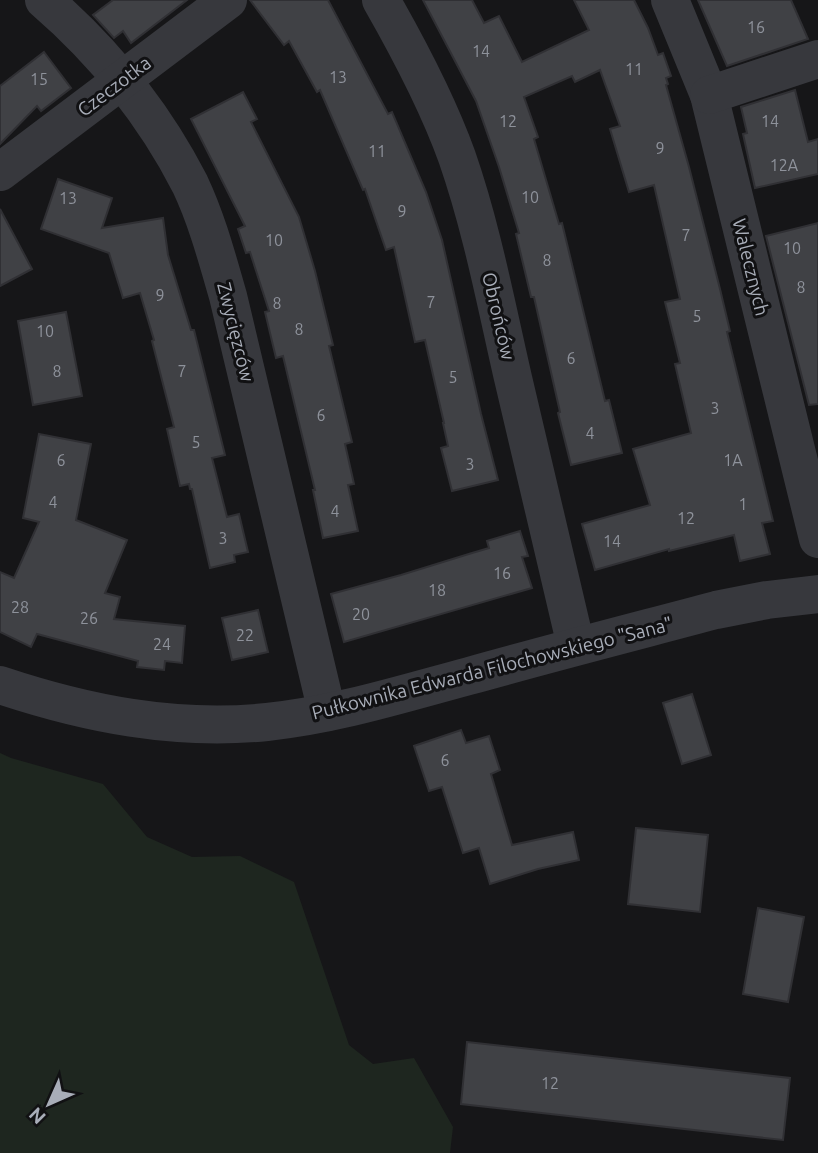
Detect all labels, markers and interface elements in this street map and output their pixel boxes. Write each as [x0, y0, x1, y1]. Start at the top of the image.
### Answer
house number: 16 [747, 18, 765, 36]
house number: 14 [472, 42, 490, 60]
street label: Czeczotka [73, 51, 155, 121]
house number: 11 [625, 60, 643, 78]
house number: 13 [329, 68, 347, 86]
house number: 15 [30, 70, 48, 88]
house number: 12 [499, 112, 517, 130]
house number: 14 [761, 112, 779, 130]
house number: 9 [655, 139, 665, 157]
house number: 11 [368, 142, 386, 160]
house number: 12A [770, 156, 799, 174]
house number: 10 [521, 188, 539, 206]
house number: 13 [59, 189, 77, 207]
house number: 9 [397, 202, 407, 220]
street label: Walecznych [728, 216, 774, 318]
house number: 7 [681, 226, 691, 244]
house number: 10 [265, 231, 283, 249]
house number: 10 [783, 239, 801, 257]
house number: 8 [542, 251, 552, 269]
street label: Obrońców [478, 270, 520, 362]
house number: 8 [796, 278, 806, 296]
street label: Zwycięzców [213, 280, 259, 384]
house number: 9 [155, 286, 165, 304]
house number: 7 [426, 293, 436, 311]
house number: 8 [272, 294, 282, 312]
house number: 5 [692, 307, 702, 325]
house number: 8 [294, 320, 304, 338]
house number: 10 [36, 322, 54, 340]
house number: 6 [566, 349, 576, 367]
house number: 8 [52, 362, 62, 380]
house number: 7 [177, 362, 187, 380]
house number: 5 [448, 368, 458, 386]
house number: 3 [710, 399, 720, 417]
house number: 6 [316, 406, 326, 424]
house number: 4 [585, 424, 595, 442]
house number: 5 [191, 433, 201, 451]
house number: 6 [56, 451, 66, 469]
house number: 1A [723, 451, 743, 469]
house number: 3 [465, 455, 475, 473]
house number: 4 [48, 493, 58, 511]
house number: 1 [738, 495, 748, 513]
house number: 4 [330, 502, 340, 520]
house number: 12 [677, 509, 695, 527]
house number: 3 [218, 529, 228, 547]
house number: 14 [603, 532, 621, 550]
house number: 16 [493, 564, 511, 582]
house number: 18 [428, 581, 446, 599]
house number: 28 [11, 598, 29, 616]
house number: 20 [352, 605, 370, 623]
house number: 26 [80, 609, 98, 627]
street label: Pułkownika Edwarda Filochowskiego "Sana" [309, 612, 675, 724]
house number: 22 [236, 626, 254, 644]
house number: 24 [153, 635, 171, 653]
house number: 6 [440, 751, 450, 769]
north arrow [14, 1069, 84, 1139]
house number: 12 [541, 1074, 559, 1092]
text: N [24, 1103, 50, 1129]

